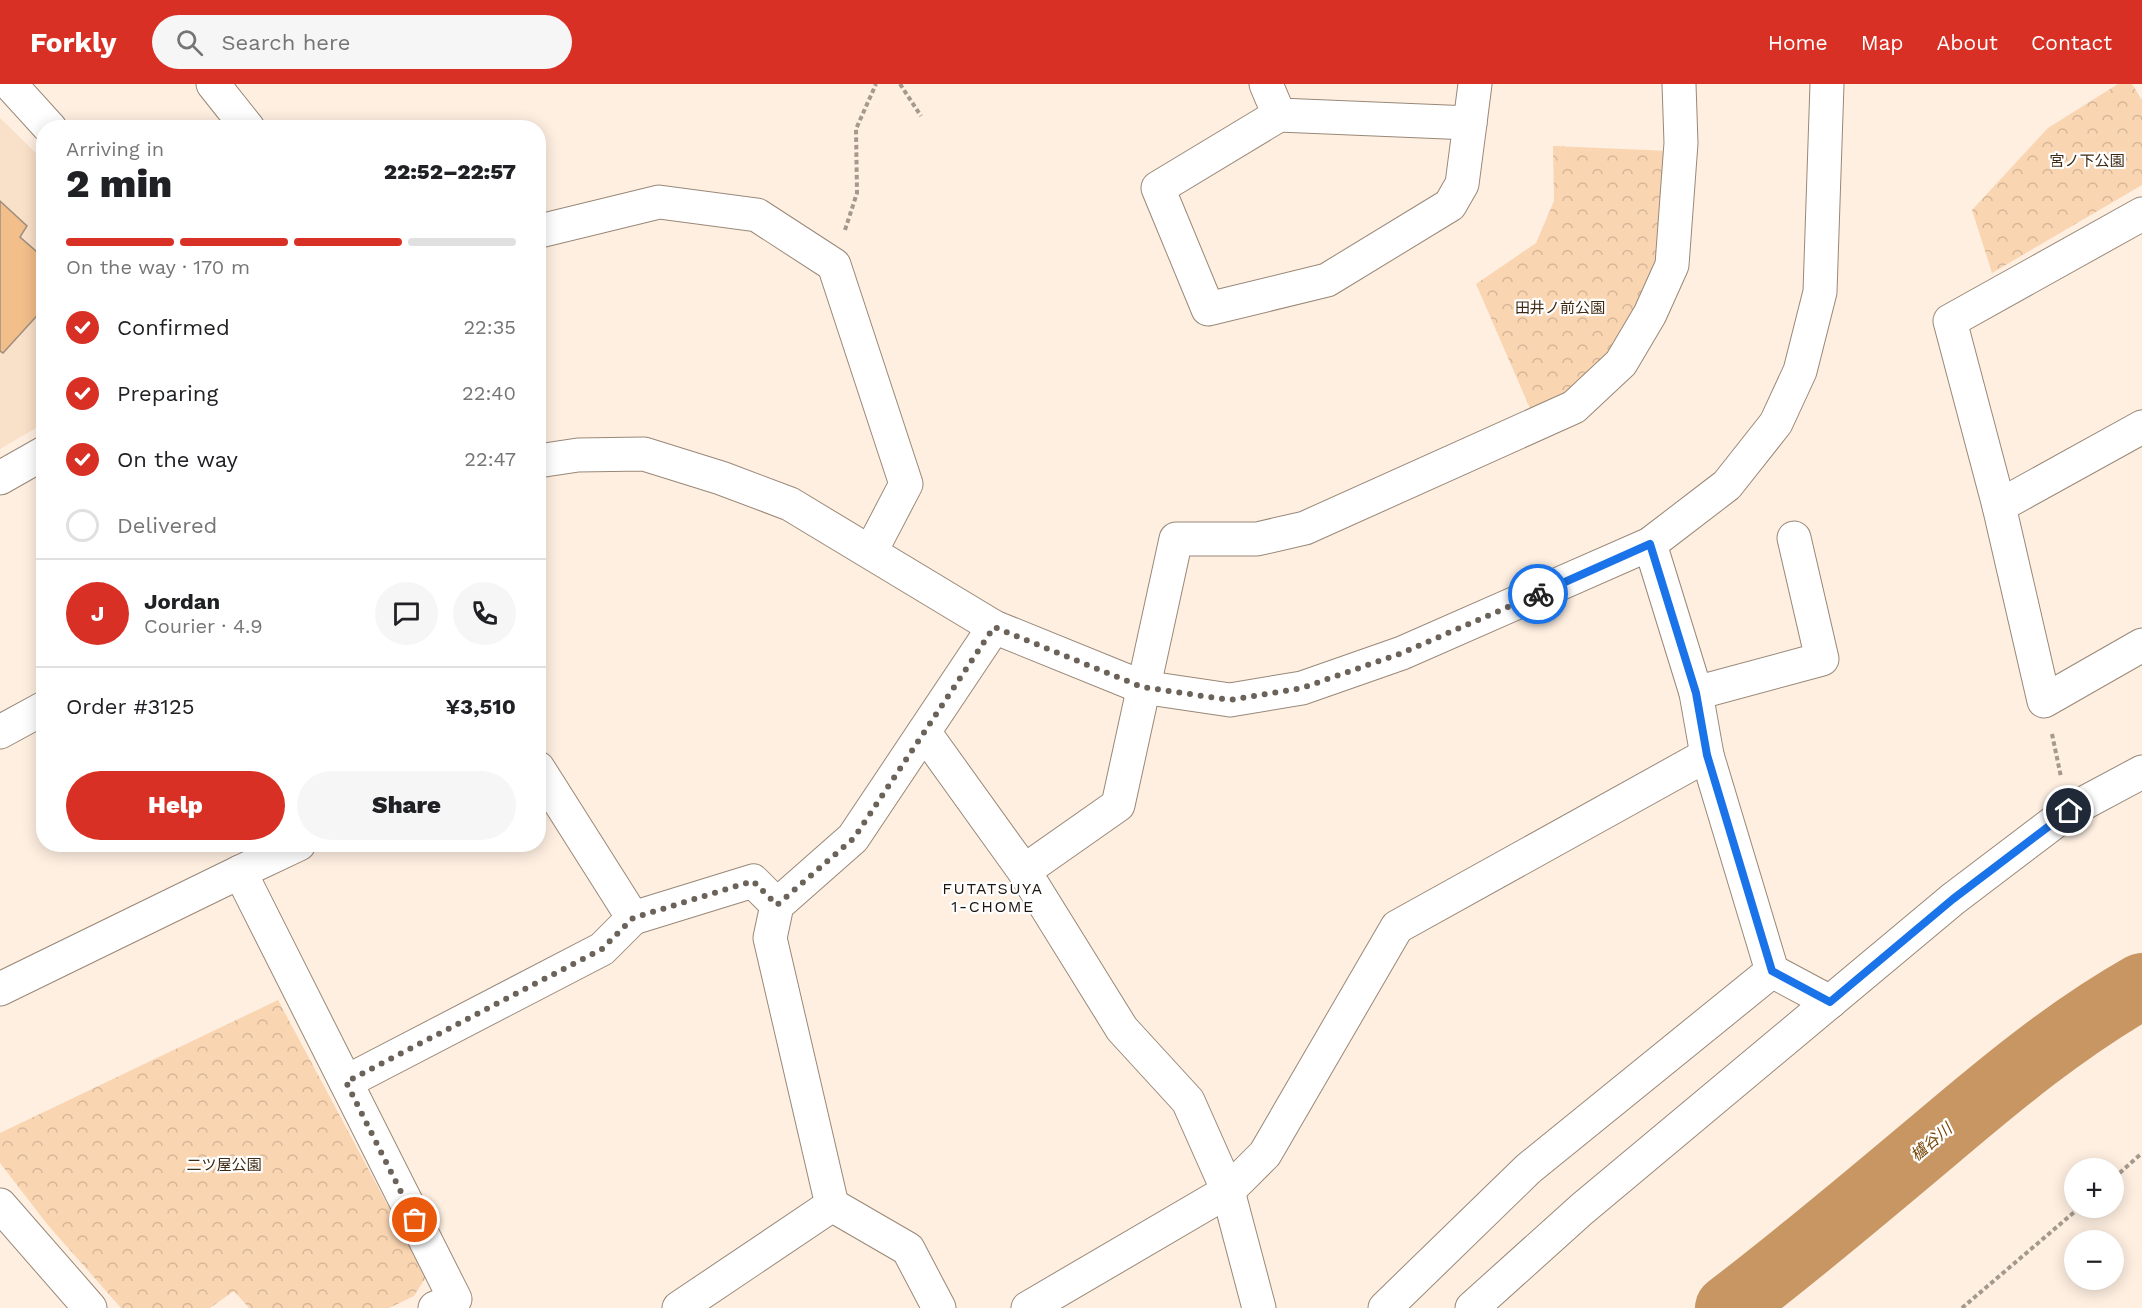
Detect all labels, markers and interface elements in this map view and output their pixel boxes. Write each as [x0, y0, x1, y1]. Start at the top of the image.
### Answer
search box [152, 15, 572, 69]
text: Forkly [30, 26, 116, 59]
icon: search [173, 26, 206, 59]
text: Search here [221, 30, 350, 55]
text: Home [1768, 30, 1828, 55]
text: Map [1861, 30, 1904, 55]
text: About [1937, 30, 1998, 55]
text: Contact [2031, 30, 2112, 55]
text: Arriving in [66, 137, 164, 161]
park label: 宮ノ下公園 [2049, 152, 2125, 170]
text: 22:52–22:57 [384, 159, 516, 184]
text: 2 min [66, 161, 172, 206]
text: On the way · 170 m [66, 255, 250, 279]
park label: 田井ノ前公園 [1515, 299, 1605, 317]
icon: check [66, 311, 99, 344]
text: Confirmed [117, 315, 230, 340]
text: 22:35 [463, 315, 516, 339]
icon: check [66, 377, 99, 410]
text: Preparing [117, 381, 218, 406]
text: 22:40 [462, 381, 516, 405]
icon: check [66, 443, 99, 476]
text: On the way [117, 447, 238, 472]
text: 22:47 [464, 447, 516, 471]
text: Delivered [117, 513, 217, 538]
courier [1508, 564, 1568, 624]
icon: bike [1522, 578, 1555, 611]
button: chat [375, 582, 438, 645]
button: phone [453, 582, 516, 645]
text: Jordan [144, 589, 220, 614]
text: J [91, 601, 104, 626]
text: Courier · 4.9 [144, 614, 263, 638]
text: Order #3125 [66, 694, 195, 719]
text: ¥3,510 [445, 694, 516, 719]
button: Help [66, 771, 285, 840]
button: Share [297, 771, 516, 840]
pin [2043, 785, 2094, 836]
icon: home [2052, 794, 2085, 827]
district label: FUTATSUYA 1-CHOME [942, 879, 1044, 916]
water label: 櫨谷川 [1907, 1118, 1957, 1165]
park label: 二ツ屋公園 [186, 1156, 262, 1174]
map controls [2064, 1158, 2124, 1290]
button: + [2064, 1158, 2124, 1218]
pin [389, 1194, 440, 1245]
icon: bag [398, 1203, 431, 1236]
button: − [2064, 1230, 2124, 1290]

